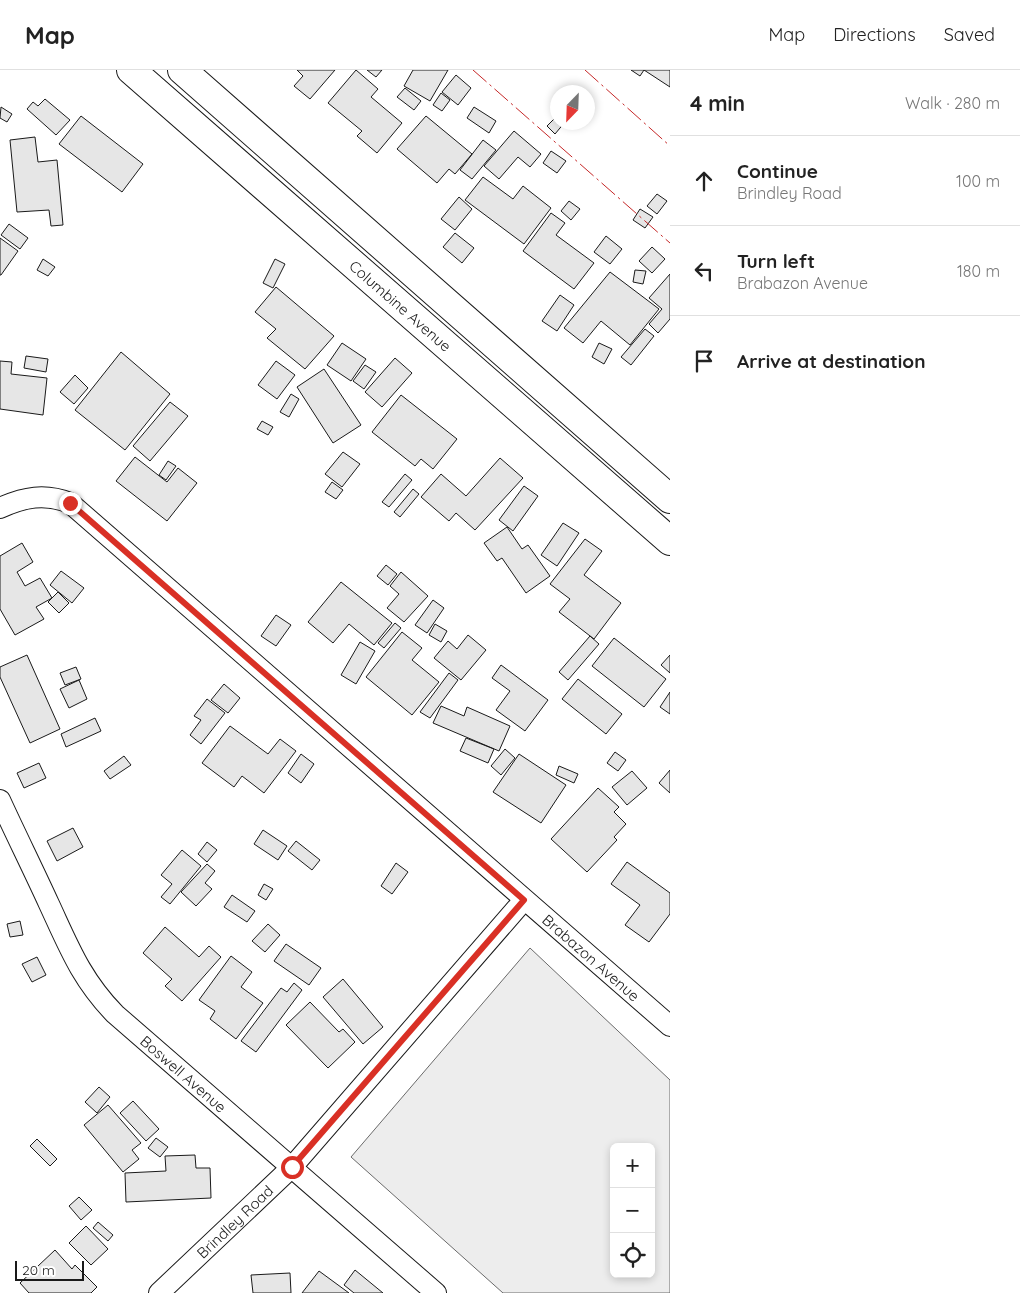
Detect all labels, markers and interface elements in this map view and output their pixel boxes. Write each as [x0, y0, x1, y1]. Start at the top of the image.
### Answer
text: Map [25, 20, 75, 50]
text: Map [768, 23, 805, 46]
text: Directions [833, 23, 916, 46]
text: Saved [944, 23, 995, 46]
north arrow [550, 85, 595, 130]
text: 4 min [690, 90, 745, 116]
text: Walk · 280 m [905, 93, 1000, 113]
text: Continue [737, 159, 818, 183]
icon: ahead [690, 167, 718, 195]
text: 100 m [956, 171, 1000, 191]
text: Brindley Road [737, 183, 842, 203]
text: Turn left [737, 249, 815, 273]
street label: Columbine Avenue [346, 256, 456, 355]
icon: left [690, 257, 718, 285]
text: 180 m [957, 261, 1000, 281]
text: Brabazon Avenue [737, 273, 868, 293]
icon: arrive [690, 347, 718, 375]
text: Arrive at destination [737, 349, 926, 373]
route end [59, 492, 82, 515]
street label: Brabazon Avenue [539, 910, 644, 1005]
street label: Boswell Avenue [137, 1031, 231, 1116]
map controls [610, 1143, 655, 1278]
button: + [610, 1143, 655, 1188]
route start [281, 1156, 304, 1179]
street label: Brindley Road [192, 1181, 277, 1262]
button: − [610, 1188, 655, 1233]
button: locate [610, 1233, 655, 1278]
scale bar [15, 1258, 84, 1281]
text: 20 m [22, 1261, 55, 1279]

